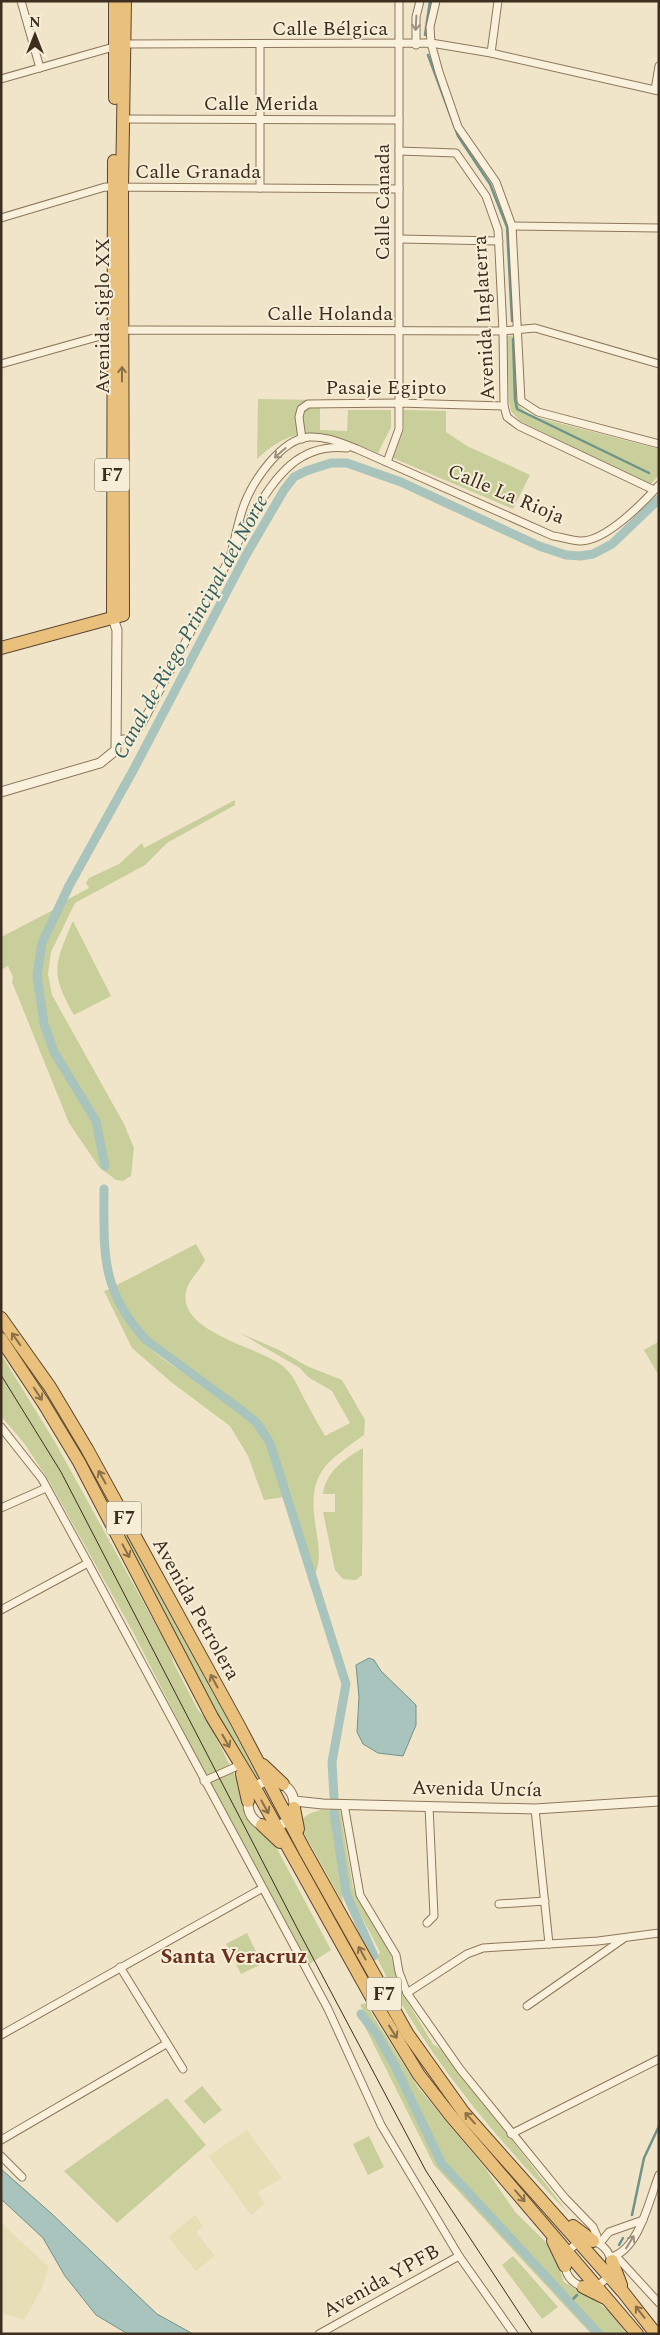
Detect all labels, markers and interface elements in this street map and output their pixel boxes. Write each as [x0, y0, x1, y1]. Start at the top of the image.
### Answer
north arrow [10, 10, 60, 60]
text: N [29, 12, 41, 33]
street label: Calle Bélgica [272, 14, 388, 44]
one-way arrow [412, 14, 421, 30]
street label: Calle Merida [204, 89, 319, 119]
street label: Calle Canada [368, 143, 398, 261]
street label: Calle Granada [135, 157, 261, 187]
street label: Avenida Inglaterra [465, 234, 503, 401]
street label: Avenida Siglo XX [88, 238, 118, 394]
street label: Calle Holanda [267, 299, 393, 329]
one-way arrow [117, 366, 127, 382]
street label: Pasaje Egipto [326, 373, 446, 403]
one-way arrow [273, 447, 286, 458]
street label: Calle La Rioja [443, 456, 569, 532]
road number: F7 [94, 458, 130, 492]
water label: Canal de Riego Principal del Norte [105, 489, 277, 765]
one-way arrow [11, 1333, 21, 1347]
one-way arrow [33, 1387, 43, 1401]
one-way arrow [97, 1470, 107, 1485]
road number: F7 [106, 1502, 142, 1535]
street label: Avenida Petrolera [144, 1532, 248, 1686]
one-way arrow [122, 1543, 131, 1558]
one-way arrow [209, 1674, 219, 1688]
one-way arrow [221, 1733, 231, 1748]
street label: Avenida Uncía [412, 1773, 543, 1805]
one-way arrow [260, 1800, 270, 1815]
district label: Santa Veracruz [160, 1941, 308, 1973]
one-way arrow [356, 1947, 366, 1961]
road number: F7 [366, 1978, 402, 2010]
one-way arrow [388, 2024, 398, 2038]
one-way arrow [464, 2112, 476, 2125]
one-way arrow [514, 2190, 526, 2203]
street label: Avenida YPFB [317, 2236, 445, 2326]
one-way arrow [626, 2236, 636, 2250]
one-way arrow [634, 2306, 645, 2319]

